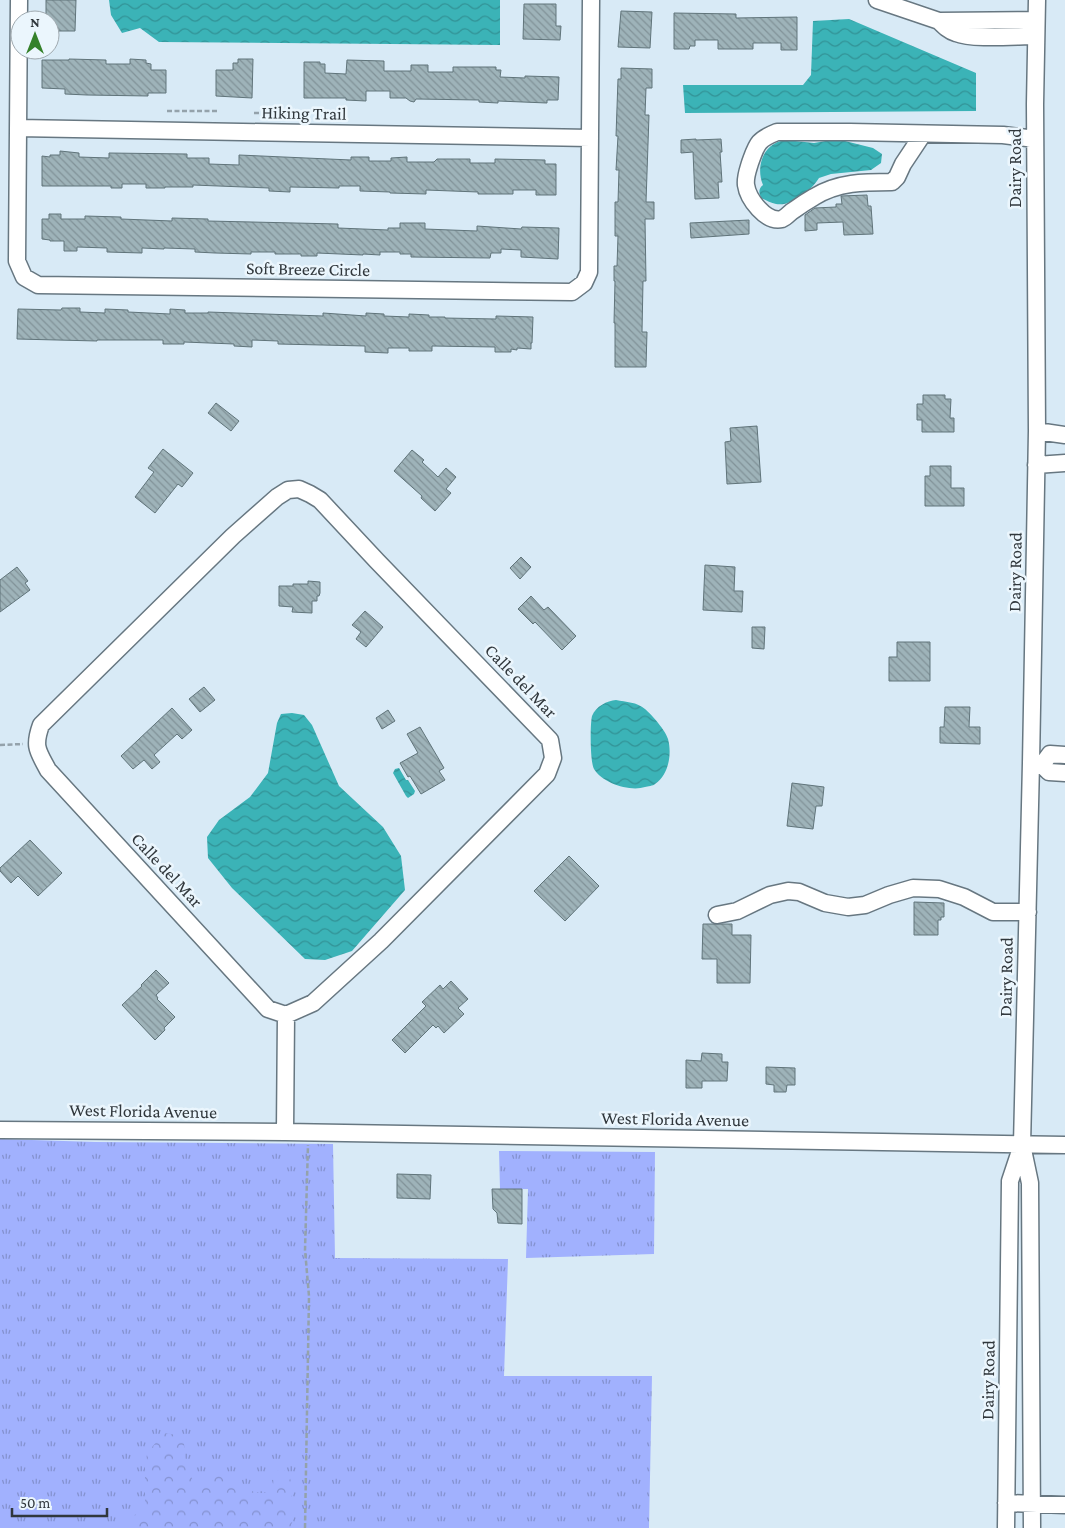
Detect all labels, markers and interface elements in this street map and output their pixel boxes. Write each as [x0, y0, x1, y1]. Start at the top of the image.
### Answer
north arrow [10, 10, 60, 60]
text: N [30, 14, 40, 30]
street label: Hiking Trail [261, 102, 347, 124]
street label: Dairy Road [1005, 128, 1025, 208]
street label: Soft Breeze Circle [246, 258, 370, 280]
street label: Dairy Road [1004, 531, 1026, 612]
street label: Calle del Mar [481, 640, 562, 722]
street label: Calle del Mar [127, 829, 207, 912]
street label: Dairy Road [995, 936, 1017, 1017]
street label: West Florida Avenue [69, 1100, 217, 1122]
street label: West Florida Avenue [601, 1108, 749, 1130]
street label: Dairy Road [977, 1339, 999, 1420]
scale bar [12, 1486, 108, 1518]
text: 50 m [20, 1495, 50, 1511]

